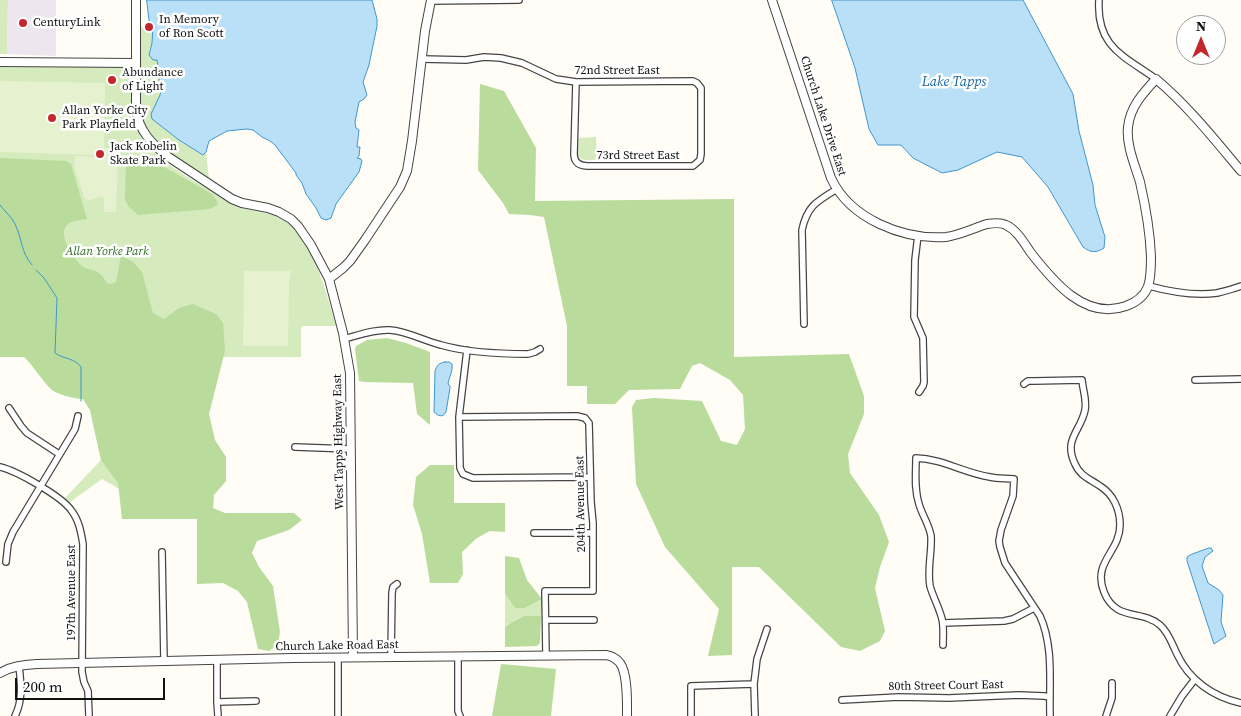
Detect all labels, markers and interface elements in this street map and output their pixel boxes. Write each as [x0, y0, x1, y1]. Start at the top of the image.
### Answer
place label: In Memory of Ron Scott [159, 13, 223, 41]
north arrow [1176, 15, 1226, 65]
place label: CenturyLink [33, 16, 100, 30]
text: N [1196, 16, 1206, 36]
marker: CenturyLink [17, 17, 29, 29]
marker: In Memory of Ron Scott [143, 21, 155, 33]
street label: Church Lake Drive East [797, 54, 849, 178]
street label: 72nd Street East [574, 64, 660, 78]
place label: Abundance of Light [122, 66, 183, 94]
marker: Abundance of Light [106, 74, 118, 86]
water label: Lake Tapps [922, 74, 986, 90]
place label: Allan Yorke City Park Playfield [62, 104, 148, 132]
marker: Allan Yorke City Park Playfield [46, 112, 58, 124]
place label: Jack Kobelin Skate Park [110, 140, 177, 168]
marker: Jack Kobelin Skate Park [94, 148, 106, 160]
street label: 73rd Street East [597, 149, 679, 163]
park label: Allan Yorke Park [65, 245, 149, 259]
street label: West Tapps Highway East [331, 374, 347, 510]
street label: 204th Avenue East [573, 456, 589, 552]
street label: 197th Avenue East [65, 545, 79, 641]
street label: Church Lake Road East [275, 638, 399, 654]
scale bar [18, 668, 168, 700]
text: 200 m [23, 676, 63, 697]
street label: 80th Street Court East [888, 678, 1004, 694]

